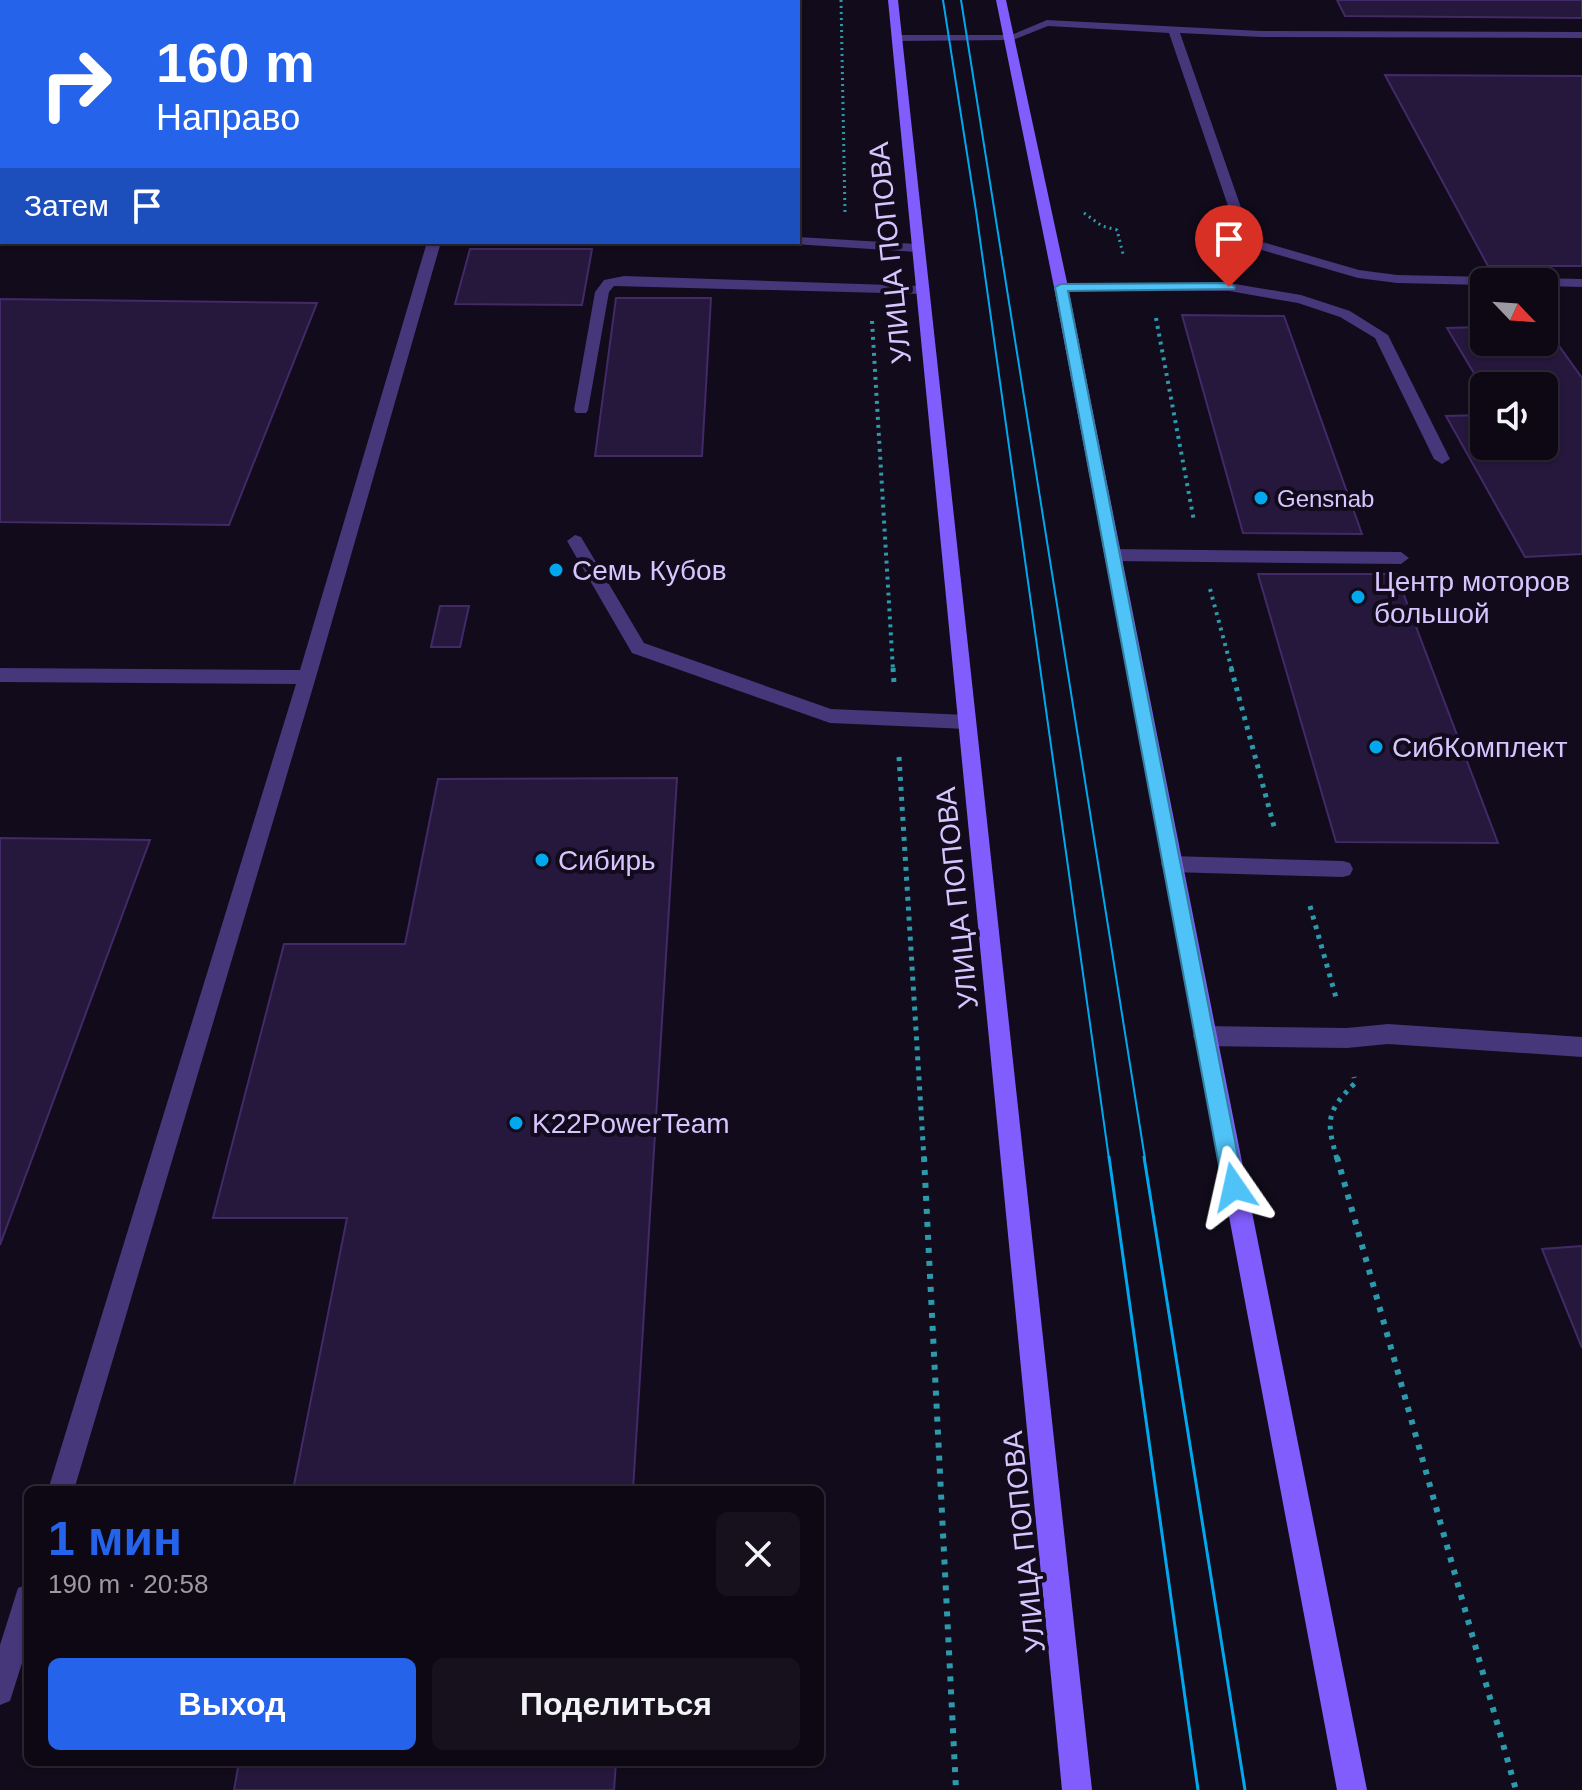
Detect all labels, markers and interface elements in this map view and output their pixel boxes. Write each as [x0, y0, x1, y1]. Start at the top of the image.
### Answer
text: 160 m [156, 31, 315, 94]
icon: right [24, 32, 128, 136]
text: Направо [156, 97, 300, 138]
street label: УЛИЦА ПОПОВА [863, 140, 917, 365]
icon: arrive [125, 184, 169, 228]
text: Затем [24, 189, 109, 222]
pin [1195, 205, 1263, 287]
icon: arrive [1207, 217, 1251, 261]
north arrow [1470, 268, 1558, 356]
map controls [1470, 268, 1558, 460]
button: sound [1470, 372, 1558, 460]
place label: Gensnab [1277, 485, 1374, 512]
marker: Gensnab [1252, 489, 1270, 507]
place label: Семь Кубов [572, 555, 727, 586]
marker: Семь Кубов [547, 561, 565, 579]
place label: Центр моторов большой [1374, 566, 1570, 629]
marker: Центр моторов большой [1349, 588, 1367, 606]
place label: СибКомплект [1392, 732, 1568, 763]
marker: СибКомплект [1367, 738, 1385, 756]
street label: УЛИЦА ПОПОВА [930, 785, 984, 1010]
place label: Сибирь [558, 845, 656, 876]
marker: Сибирь [533, 851, 551, 869]
place label: K22PowerTeam [532, 1108, 730, 1139]
marker: K22PowerTeam [507, 1114, 525, 1132]
position arrow [1192, 1145, 1276, 1229]
street label: УЛИЦА ПОПОВА [997, 1429, 1051, 1654]
text: 1 мин [48, 1512, 182, 1565]
button: close [716, 1512, 800, 1596]
text: 190 m · 20:58 [48, 1569, 208, 1599]
button: Выход [48, 1658, 416, 1750]
button: Поделиться [432, 1658, 800, 1750]

